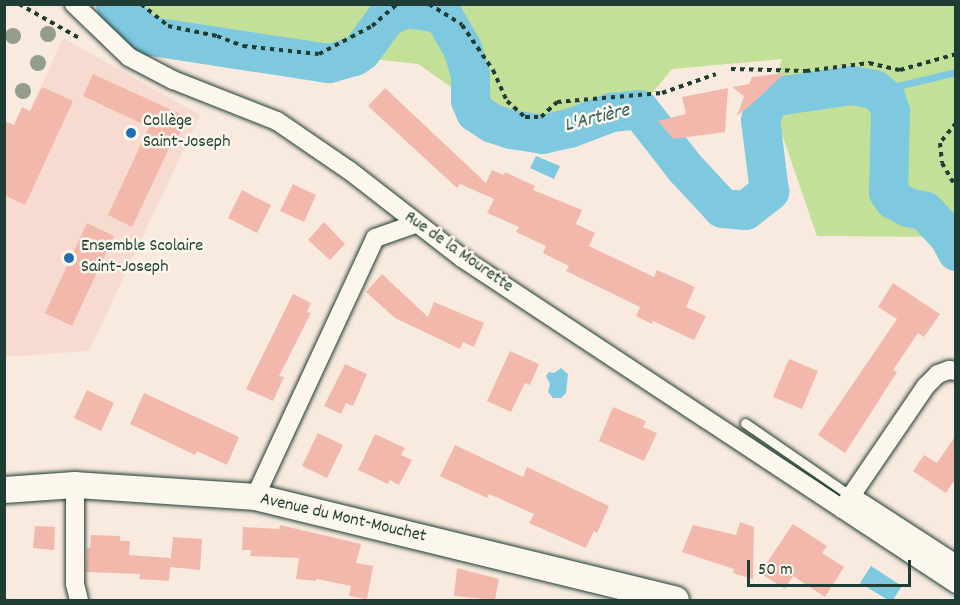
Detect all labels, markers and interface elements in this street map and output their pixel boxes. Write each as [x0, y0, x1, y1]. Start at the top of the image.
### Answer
water label: L'Artière [562, 99, 632, 139]
place label: Collège Saint-Joseph [143, 112, 230, 154]
marker: Collège Saint-Joseph [124, 126, 138, 140]
street label: Rue de la Mourette [399, 207, 517, 299]
place label: Ensemble Scolaire Saint-Joseph [81, 237, 203, 280]
marker: Ensemble Scolaire Saint-Joseph [62, 251, 76, 265]
street label: Avenue du Mont-Mouchet [258, 489, 428, 549]
scale bar [750, 548, 914, 586]
text: 50 m [758, 558, 793, 583]

